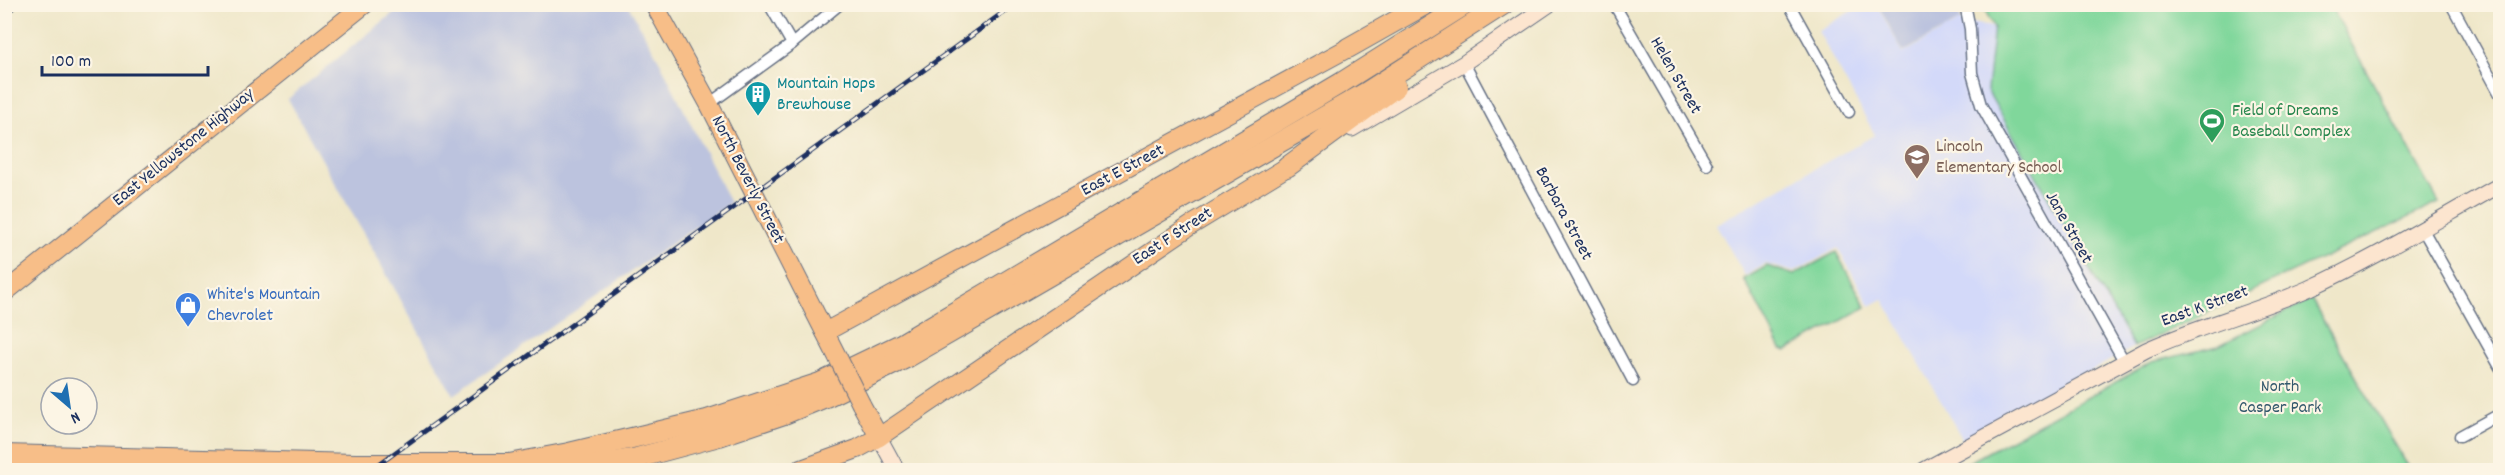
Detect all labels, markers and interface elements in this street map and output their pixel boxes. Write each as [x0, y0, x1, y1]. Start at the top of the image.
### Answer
street label: Helen Street [1643, 33, 1707, 120]
scale bar [42, 39, 208, 77]
text: 100 m [51, 50, 91, 75]
place label: Mountain Hops Brewhouse [777, 72, 876, 118]
building icon: Mountain Hops Brewhouse [743, 79, 773, 117]
street label: East Yellowstone Highway [108, 82, 261, 213]
place label: Field of Dreams Baseball Complex [2232, 99, 2350, 145]
sports icon: Field of Dreams Baseball Complex [2197, 106, 2227, 144]
street label: North Beverly Street [704, 112, 790, 249]
place label: Lincoln Elementary School [1936, 135, 2063, 181]
street label: East E Street [1077, 138, 1169, 203]
school or university icon: Lincoln Elementary School [1902, 142, 1932, 180]
street label: Barbara Street [1528, 163, 1598, 266]
street label: Jane Street [2038, 187, 2098, 269]
street label: East F Street [1128, 202, 1218, 272]
street label: East K Street [2158, 280, 2252, 334]
place label: White's Mountain Chevrolet [207, 283, 320, 329]
shop icon: White's Mountain Chevrolet [173, 290, 203, 328]
park label: North Casper Park [2239, 375, 2321, 421]
north arrow [39, 376, 99, 436]
text: N [66, 405, 84, 429]

